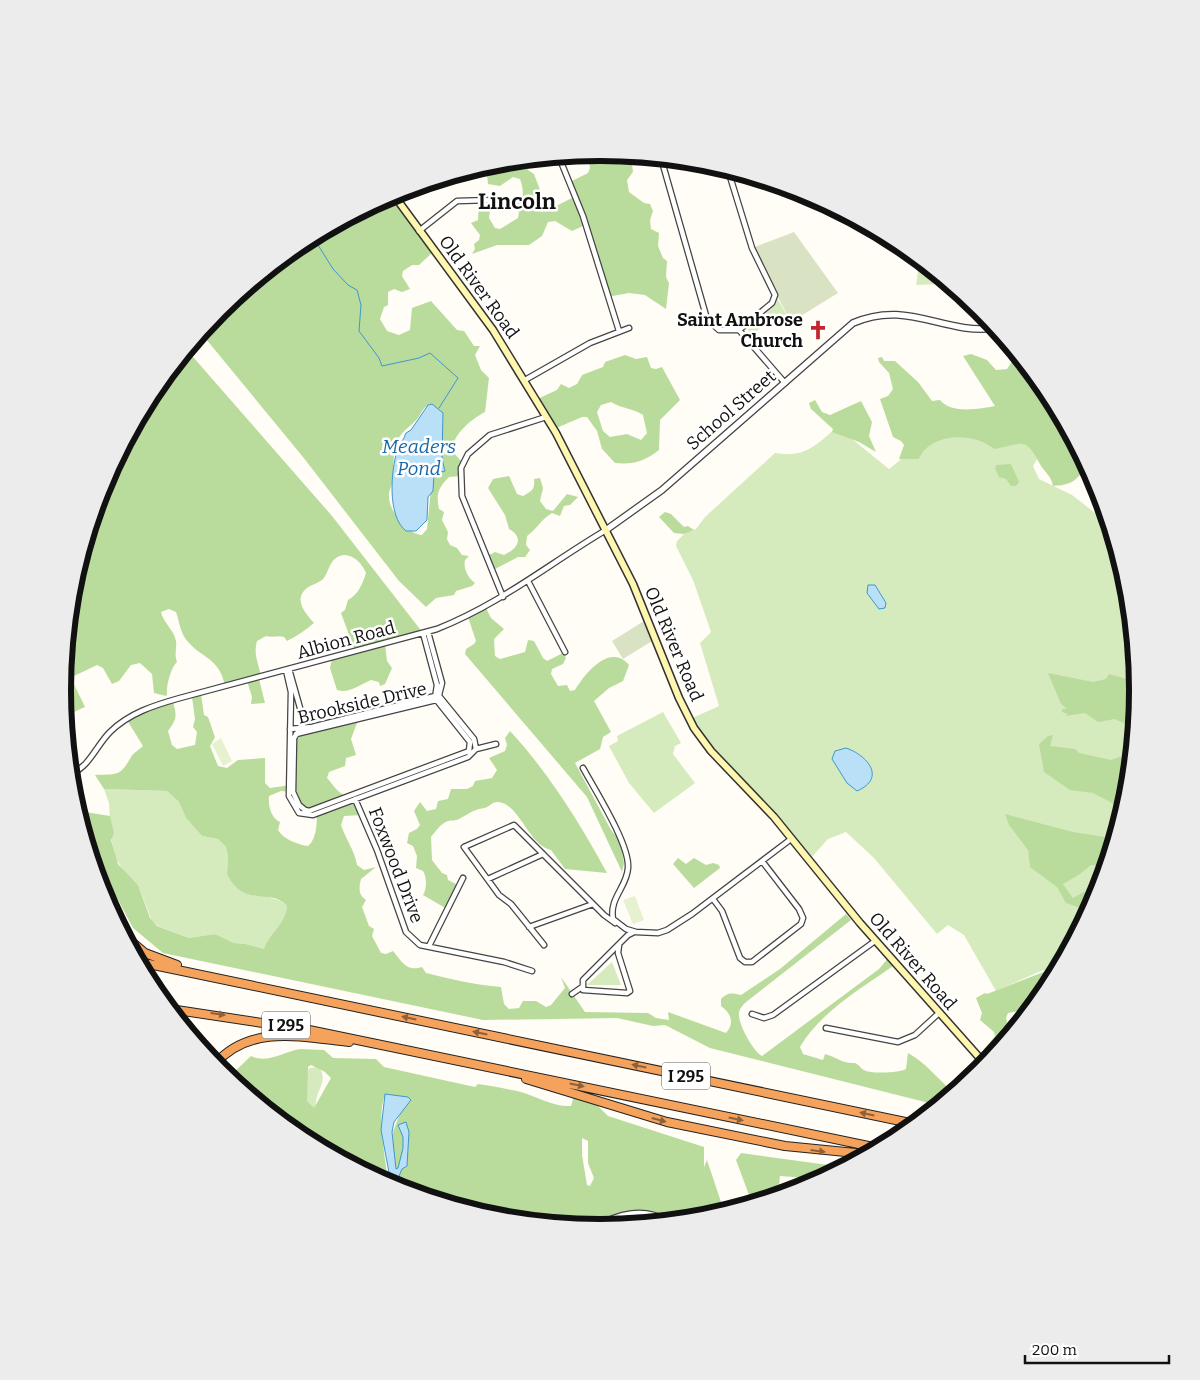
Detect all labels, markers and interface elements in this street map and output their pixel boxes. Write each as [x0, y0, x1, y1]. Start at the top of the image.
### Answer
district label: Lincoln [478, 188, 556, 215]
street label: Old River Road [434, 231, 524, 343]
place label: Saint Ambrose Church [677, 309, 804, 352]
church icon: Saint Ambrose Church [807, 319, 829, 341]
street label: School Street [682, 365, 780, 455]
water label: Meaders Pond [382, 435, 456, 480]
street label: Old River Road [640, 583, 708, 705]
street label: Albion Road [294, 616, 398, 664]
street label: Brookside Drive [295, 677, 429, 729]
street label: Foxwood Drive [364, 804, 428, 926]
street label: Old River Road [865, 908, 962, 1015]
one-way arrow [210, 1011, 226, 1019]
road number: I 295 [262, 1012, 310, 1038]
one-way arrow [401, 1014, 416, 1022]
one-way arrow [473, 1029, 488, 1037]
one-way arrow [632, 1062, 647, 1070]
road number: I 295 [662, 1062, 710, 1090]
one-way arrow [570, 1082, 586, 1090]
one-way arrow [859, 1110, 874, 1118]
one-way arrow [729, 1115, 745, 1123]
one-way arrow [651, 1116, 666, 1124]
one-way arrow [811, 1147, 827, 1155]
scale bar [1025, 1332, 1169, 1364]
text: 200 m [1032, 1341, 1077, 1359]

